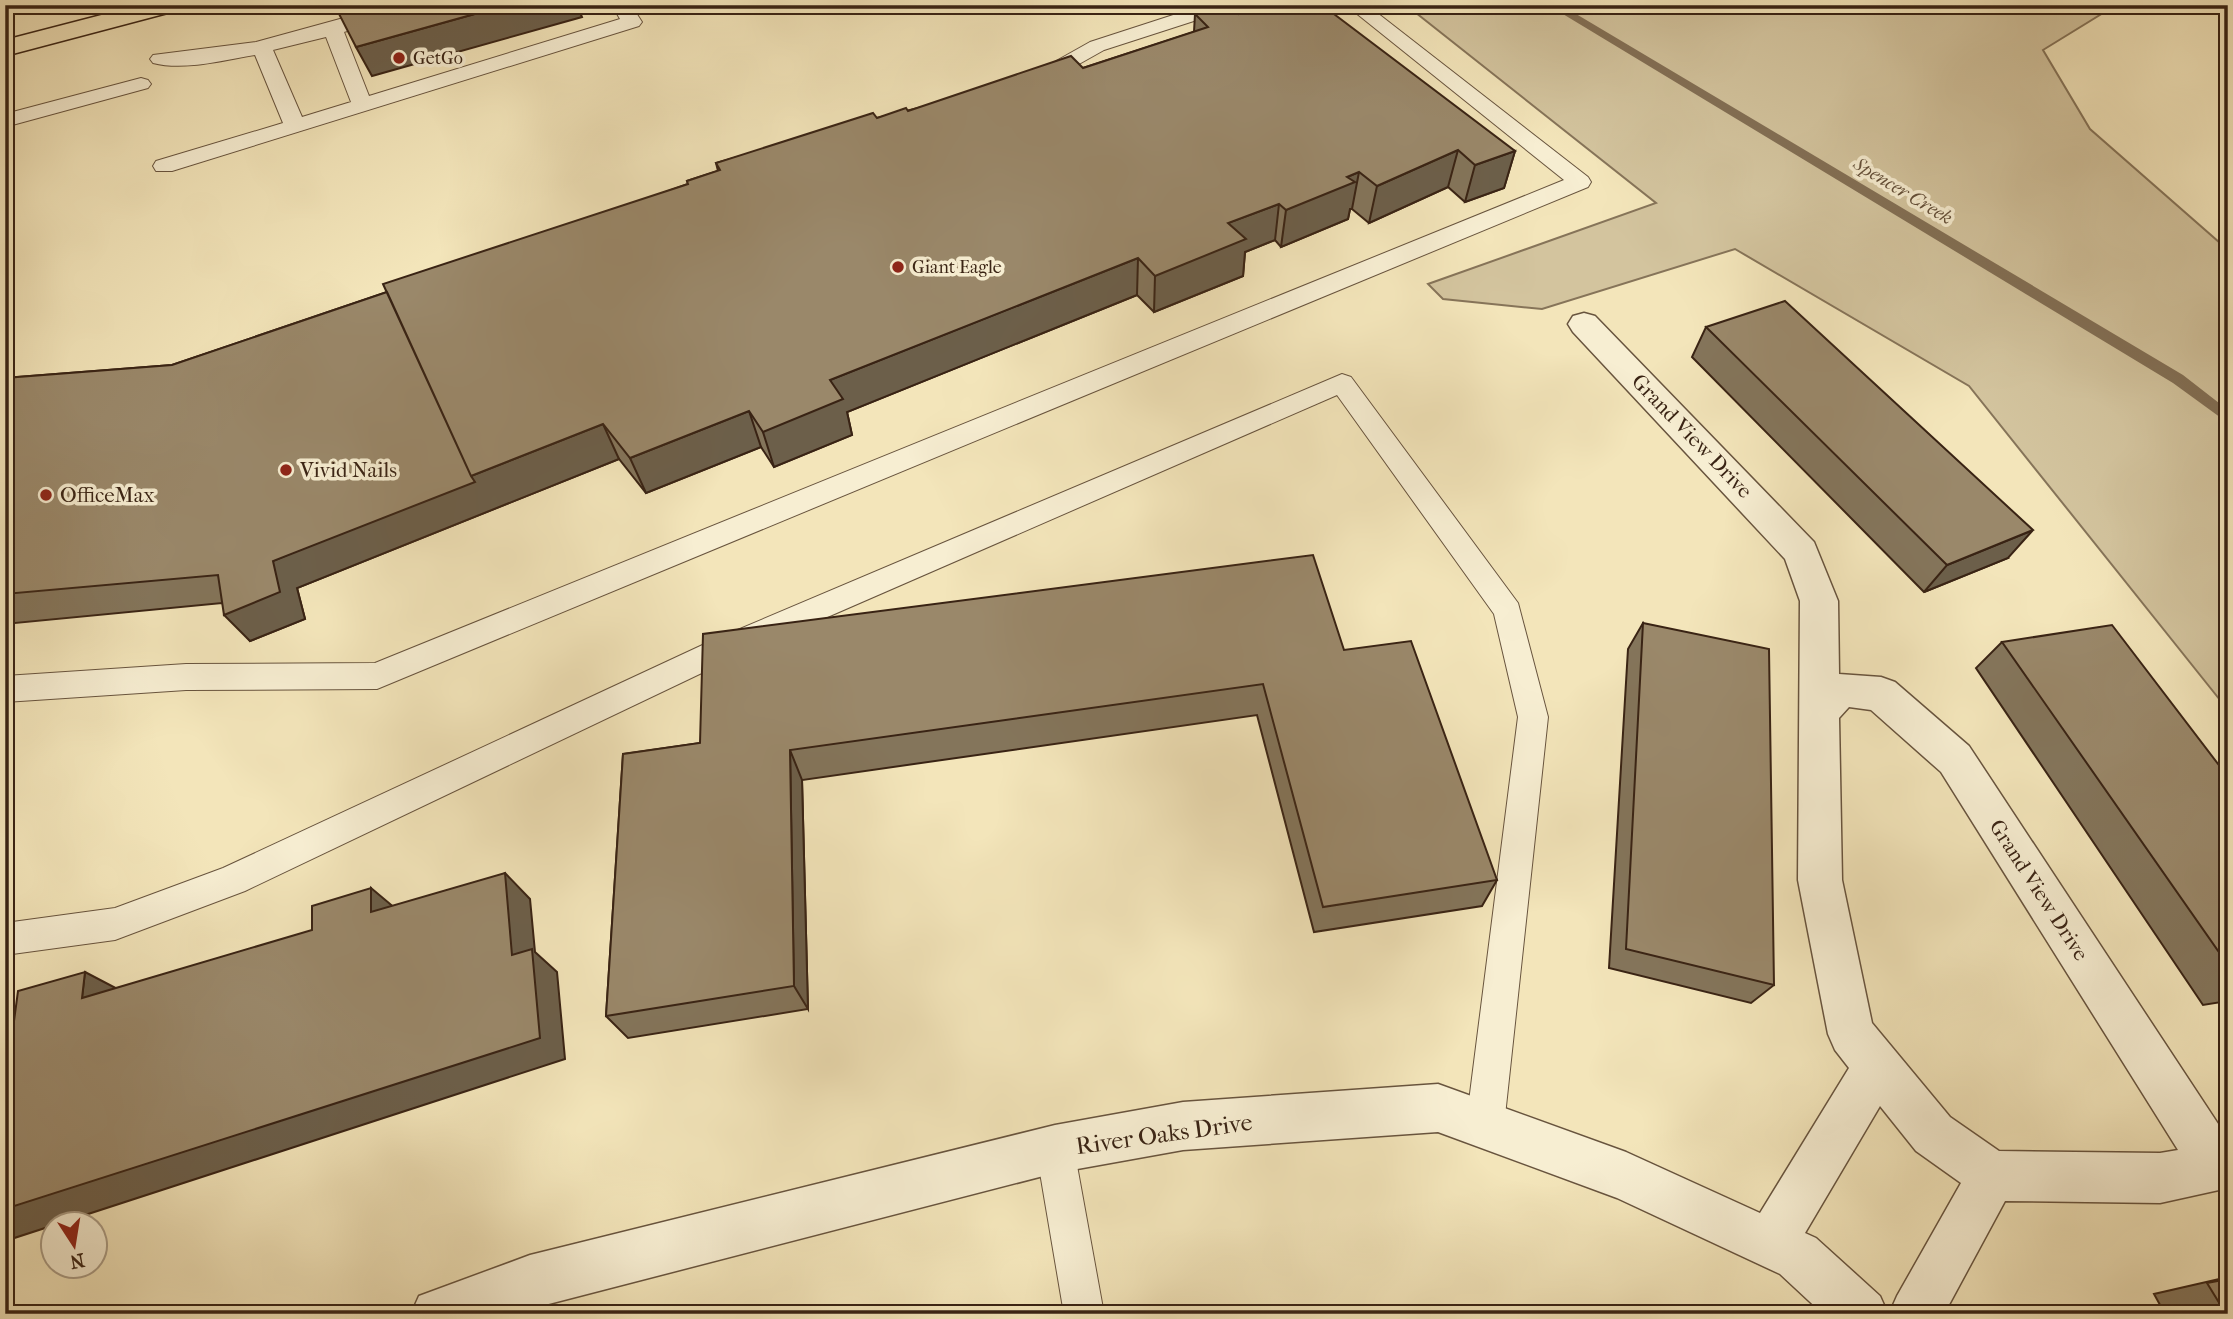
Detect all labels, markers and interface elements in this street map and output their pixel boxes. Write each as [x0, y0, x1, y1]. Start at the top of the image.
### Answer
place label: GetGo [413, 48, 463, 69]
marker: GetGo [391, 50, 407, 66]
water label: Spencer Creek [1848, 152, 1957, 229]
place label: Giant Eagle [912, 257, 1002, 278]
marker: Giant Eagle [890, 259, 906, 275]
street label: Grand View Drive [1627, 369, 1757, 503]
place label: Vivid Nails [299, 458, 397, 482]
marker: Vivid Nails [278, 462, 294, 478]
place label: OfficeMax [60, 483, 154, 507]
marker: OfficeMax [38, 487, 54, 503]
street label: Grand View Drive [1985, 815, 2093, 965]
street label: River Oaks Drive [1074, 1108, 1254, 1160]
north arrow [38, 1210, 108, 1280]
text: N [67, 1248, 87, 1273]

